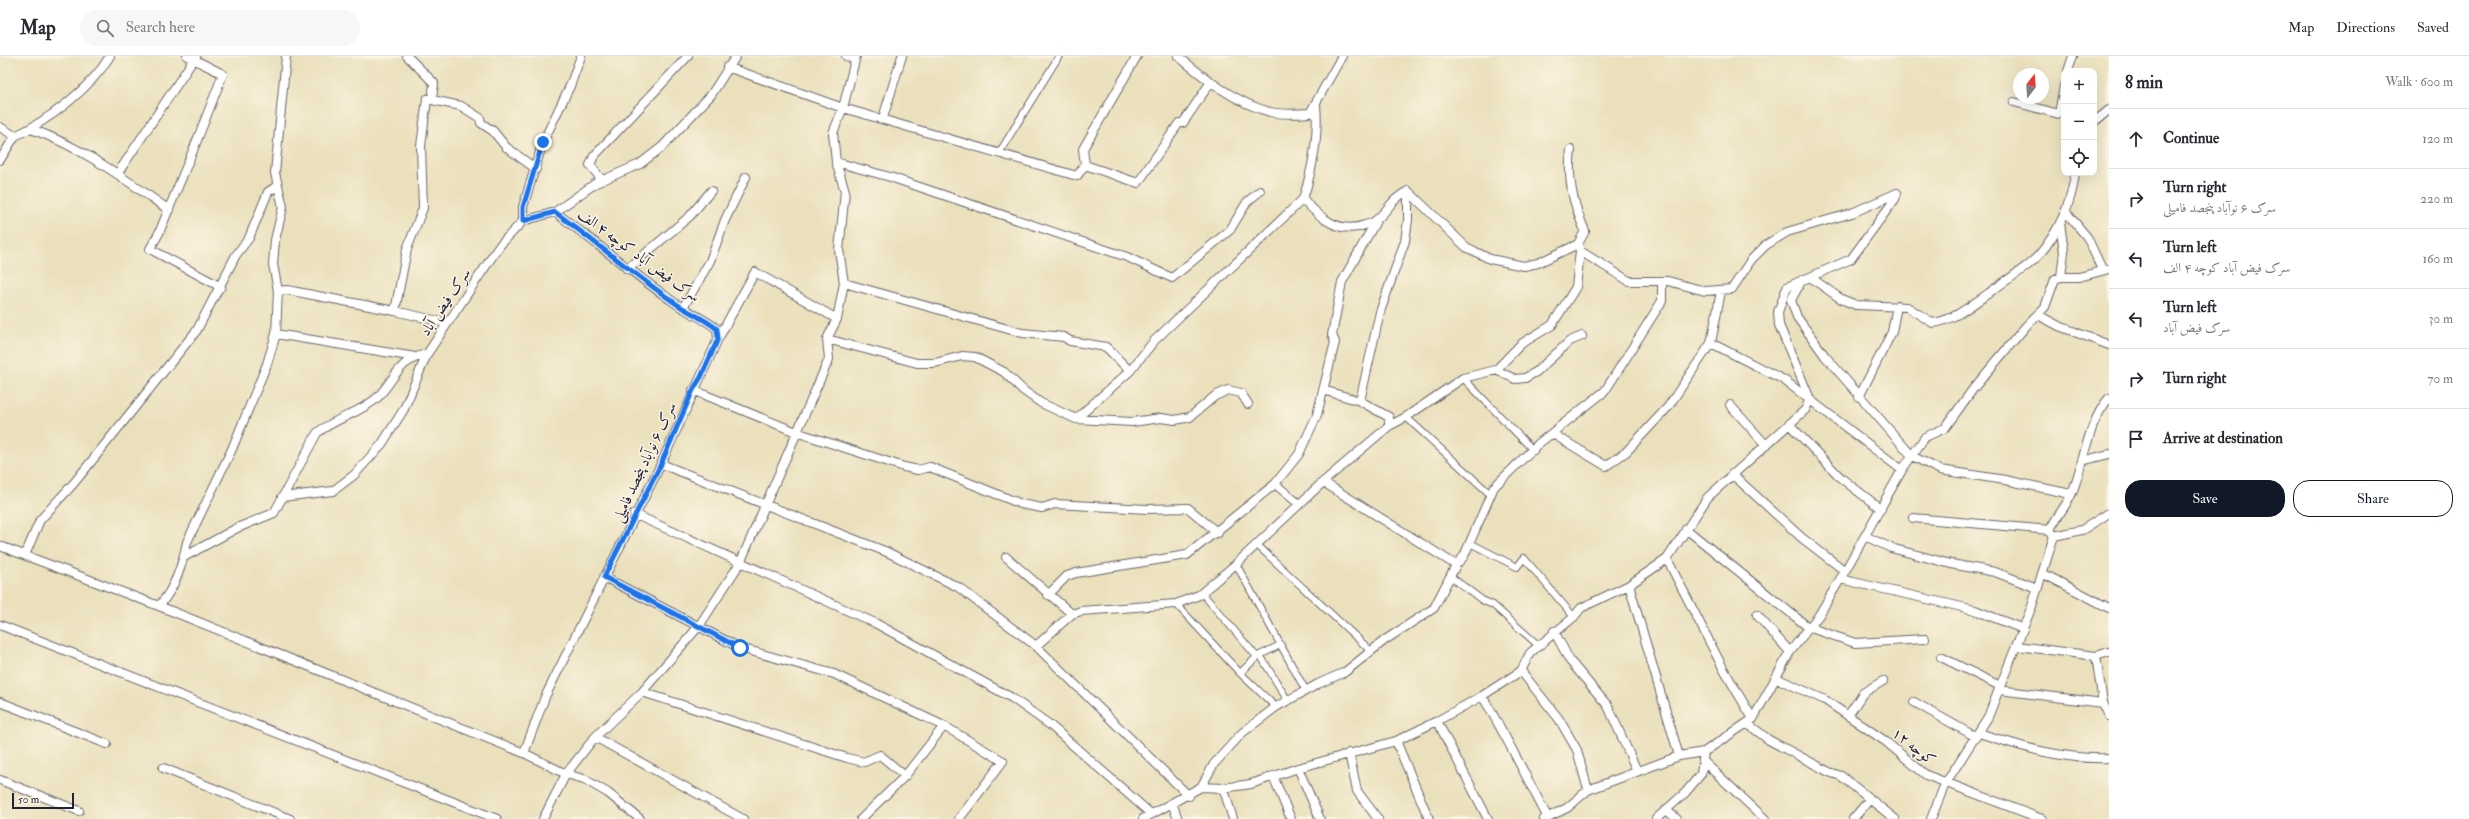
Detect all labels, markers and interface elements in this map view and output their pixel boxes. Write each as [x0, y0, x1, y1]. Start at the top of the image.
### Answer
search box [80, 10, 360, 46]
text: Map [20, 16, 56, 40]
icon: search [94, 17, 116, 39]
text: Search here [126, 18, 195, 37]
text: Map [2288, 19, 2314, 36]
text: Directions [2336, 19, 2395, 36]
text: Saved [2417, 19, 2449, 36]
north arrow [2013, 68, 2049, 104]
map controls [2061, 68, 2097, 176]
button: + [2061, 68, 2097, 104]
text: 8 min [2125, 72, 2163, 93]
text: Walk · 600 m [2385, 74, 2453, 90]
button: − [2061, 104, 2097, 140]
icon: ahead [2125, 128, 2147, 150]
text: Continue [2163, 129, 2219, 148]
text: 120 m [2422, 131, 2453, 147]
route end [534, 133, 552, 151]
button: locate [2061, 140, 2097, 176]
text: Turn right [2163, 178, 2226, 197]
icon: right [2125, 188, 2147, 210]
text: 220 m [2420, 191, 2453, 207]
text: سرک ۶ نوآباد پنجصد فامیلی [2163, 200, 2276, 216]
street label: سرک فيض آباد کوچه ۴ الف [573, 205, 704, 307]
text: Turn left [2163, 238, 2217, 257]
icon: left [2125, 248, 2147, 270]
text: 160 m [2422, 251, 2453, 267]
text: سرک فيض آباد کوچه ۴ الف [2163, 260, 2290, 276]
street label: سرک فيض آباد [416, 265, 475, 340]
text: Turn left [2163, 298, 2217, 317]
icon: left [2125, 308, 2147, 330]
text: 30 m [2429, 311, 2453, 327]
text: سرک فيض آباد [2163, 320, 2230, 336]
icon: right [2125, 368, 2147, 390]
text: Turn right [2163, 369, 2226, 388]
text: 70 m [2428, 371, 2453, 387]
street label: سرک ۶ نوآباد پنجصد فامیلی [608, 399, 682, 526]
icon: arrive [2125, 428, 2147, 450]
text: Arrive at destination [2163, 429, 2283, 448]
button: Save [2125, 480, 2285, 517]
button: Share [2293, 480, 2453, 517]
route start [731, 639, 749, 657]
street label: کوچه ۱۲ [1887, 723, 1939, 770]
scale bar [12, 791, 74, 810]
text: 50 m [18, 793, 39, 806]

